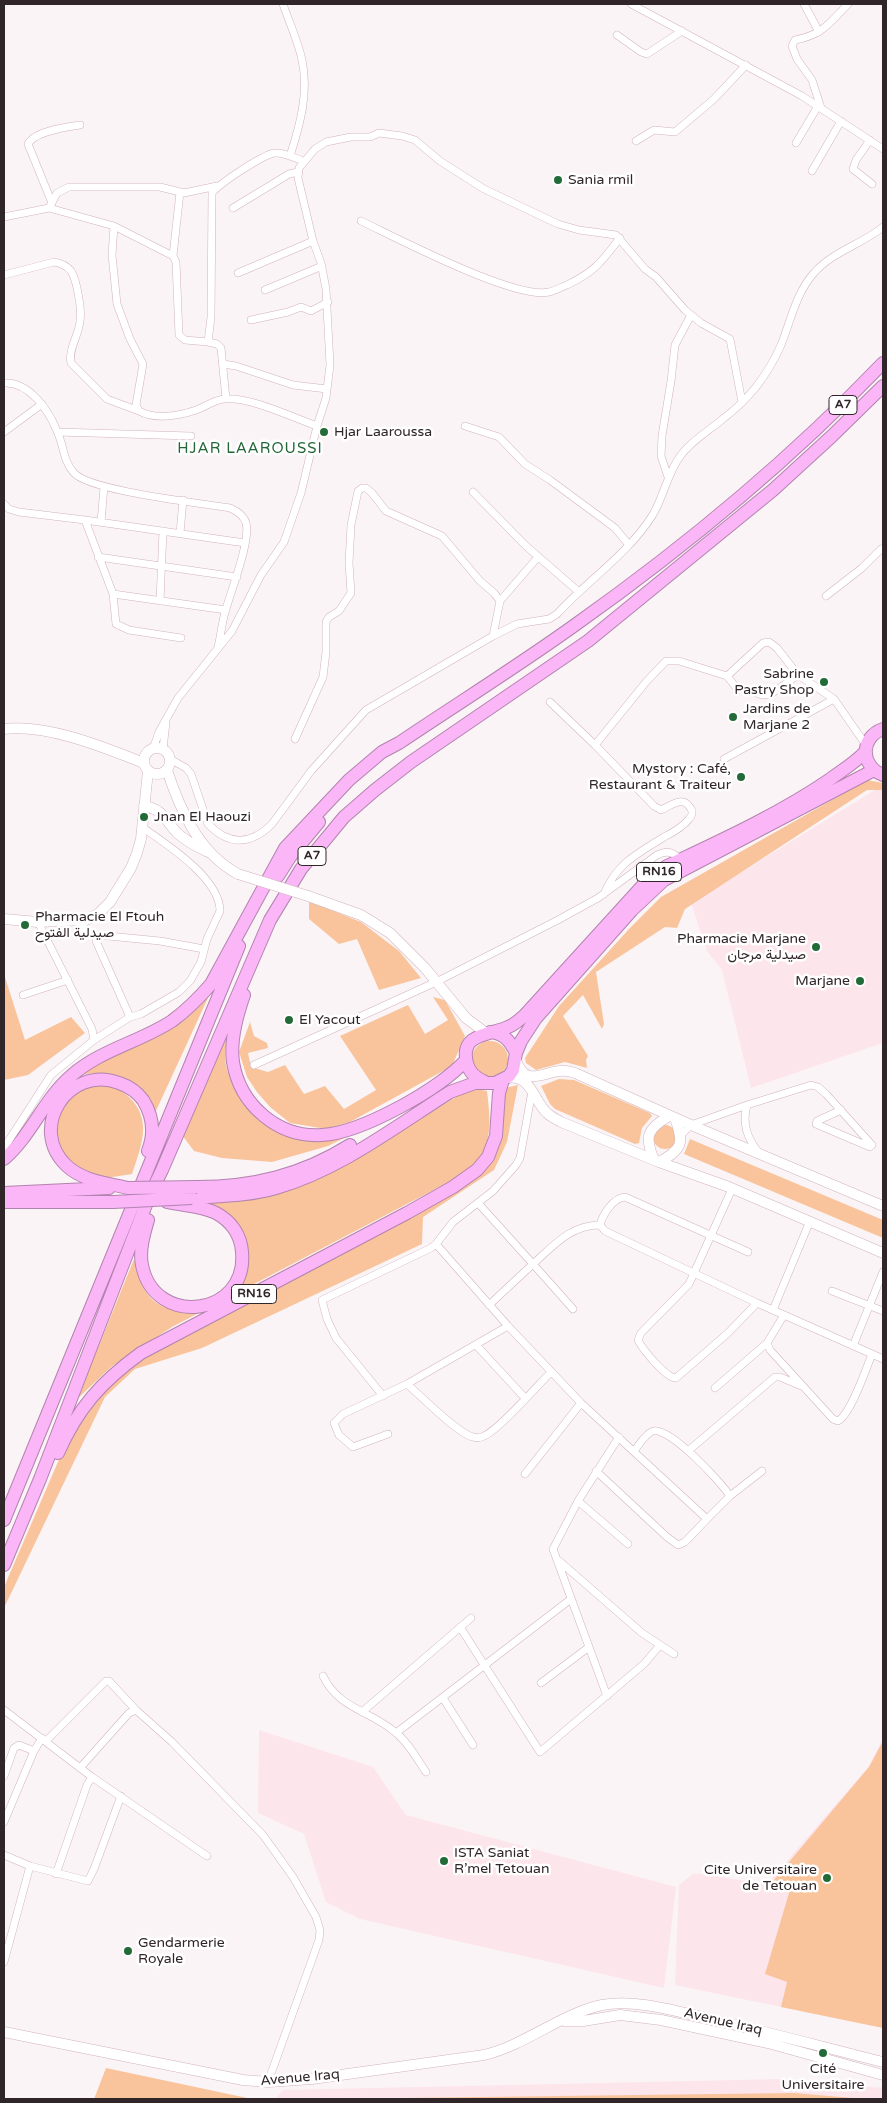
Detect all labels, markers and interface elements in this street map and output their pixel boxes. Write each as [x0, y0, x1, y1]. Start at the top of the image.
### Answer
place label: Sania rmil [568, 172, 633, 188]
marker: Sania rmil [552, 174, 564, 186]
road number: A7 [829, 396, 857, 414]
place label: Hjar Laaroussa [334, 424, 432, 440]
marker: Hjar Laaroussa [318, 426, 330, 438]
district label: HJAR LAAROUSSI [176, 440, 324, 458]
place label: Sabrine Pastry Shop [734, 666, 814, 699]
marker: Sabrine Pastry Shop [818, 676, 830, 688]
place label: Jardins de Marjane 2 [743, 701, 811, 734]
marker: Jardins de Marjane 2 [727, 711, 739, 723]
place label: Mystory : Café, Restaurant & Traiteur [589, 761, 731, 794]
marker: Mystory : Café, Restaurant & Traiteur [735, 771, 747, 783]
place label: Jnan El Haouzi [154, 809, 251, 825]
marker: Jnan El Haouzi [138, 811, 150, 823]
road number: A7 [298, 846, 326, 866]
road number: RN16 [636, 862, 682, 882]
place label: Pharmacie El Ftouh صيدلية الفتوح [35, 909, 164, 942]
marker: Pharmacie El Ftouh صيدلية الفتوح [19, 919, 31, 931]
place label: Pharmacie Marjane صيدلية مرجان [677, 931, 806, 964]
marker: Pharmacie Marjane صيدلية مرجان [810, 941, 822, 953]
place label: Marjane [795, 973, 850, 989]
marker: Marjane [854, 975, 866, 987]
place label: El Yacout [299, 1012, 361, 1028]
marker: El Yacout [283, 1014, 295, 1026]
road number: RN16 [232, 1285, 276, 1304]
place label: ISTA Saniat R’mel Tetouan [454, 1845, 549, 1878]
marker: ISTA Saniat R’mel Tetouan [438, 1855, 450, 1867]
place label: Cite Universitaire de Tetouan [704, 1862, 817, 1894]
marker: Cite Universitaire de Tetouan [821, 1872, 833, 1884]
place label: Gendarmerie Royale [138, 1935, 225, 1968]
marker: Gendarmerie Royale [122, 1945, 134, 1957]
street label: Avenue Iraq [682, 2005, 764, 2039]
marker: Cité Universitaire [817, 2047, 829, 2059]
place label: Cité Universitaire [782, 2061, 864, 2094]
street label: Avenue Iraq [260, 2066, 340, 2090]

